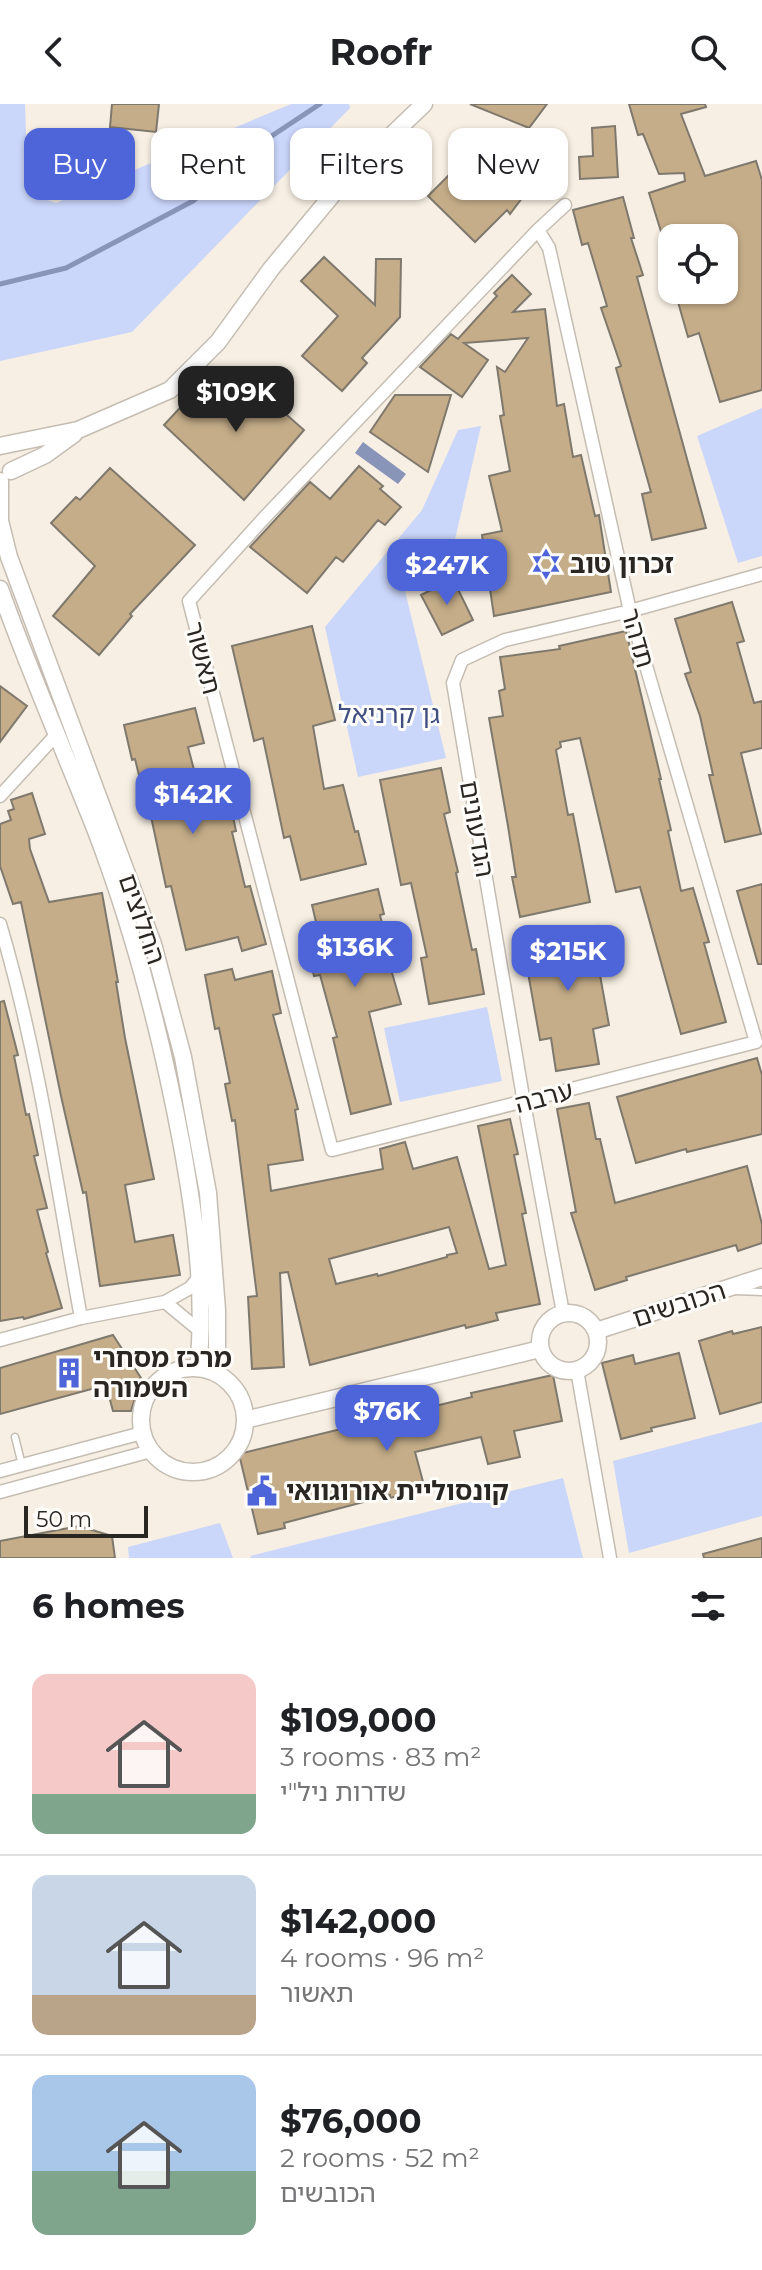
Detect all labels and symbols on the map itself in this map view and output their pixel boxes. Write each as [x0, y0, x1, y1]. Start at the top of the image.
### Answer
pin: $109K [180, 366, 292, 434]
pin: $247K [391, 539, 503, 607]
synagogue icon: זכרון טוב [529, 547, 563, 581]
place label: זכרון טוב [570, 548, 674, 580]
street label: תדהר [614, 605, 662, 671]
street label: תאשור [178, 618, 228, 698]
park label: גן קרניאל [338, 698, 440, 730]
pin: $142K [137, 768, 249, 836]
street label: הגדעונים [453, 778, 501, 880]
street label: החלוצים [112, 870, 172, 968]
pin: $136K [299, 921, 411, 989]
pin: $215K [512, 925, 624, 993]
street label: ערבה [511, 1074, 577, 1120]
street label: הכובשים [628, 1274, 730, 1334]
place label: מרכז מסחרי השמורה [93, 1342, 232, 1404]
building icon: מרכז מסחרי השמורה [52, 1356, 86, 1390]
pin: $76K [340, 1385, 434, 1453]
public building icon: קונסוליית אורוגוואי [245, 1474, 279, 1508]
place label: קונסוליית אורוגוואי [286, 1475, 509, 1507]
scale bar [24, 1502, 148, 1538]

